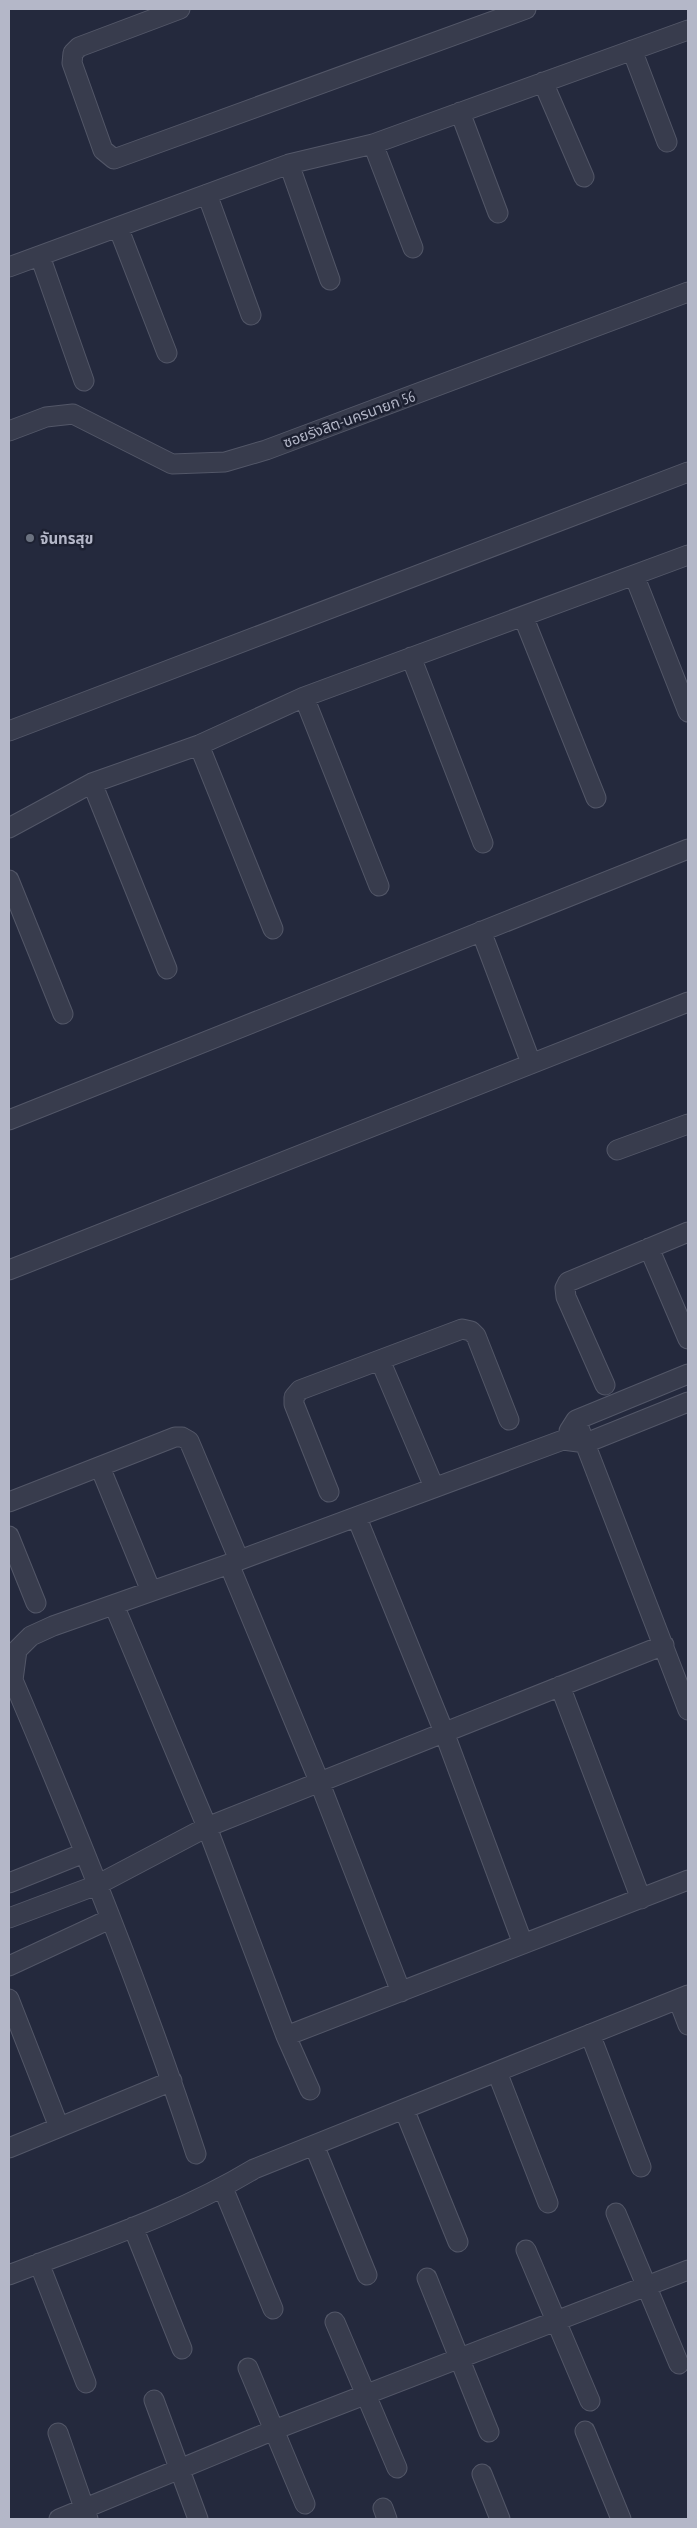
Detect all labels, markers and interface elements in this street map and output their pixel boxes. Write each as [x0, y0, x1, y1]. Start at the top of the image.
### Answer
street label: ซอยรังสิต-นครนายก 56 [280, 386, 418, 452]
place label: จันทรสุข [40, 529, 93, 548]
marker: จันทรสุข [24, 532, 36, 544]

